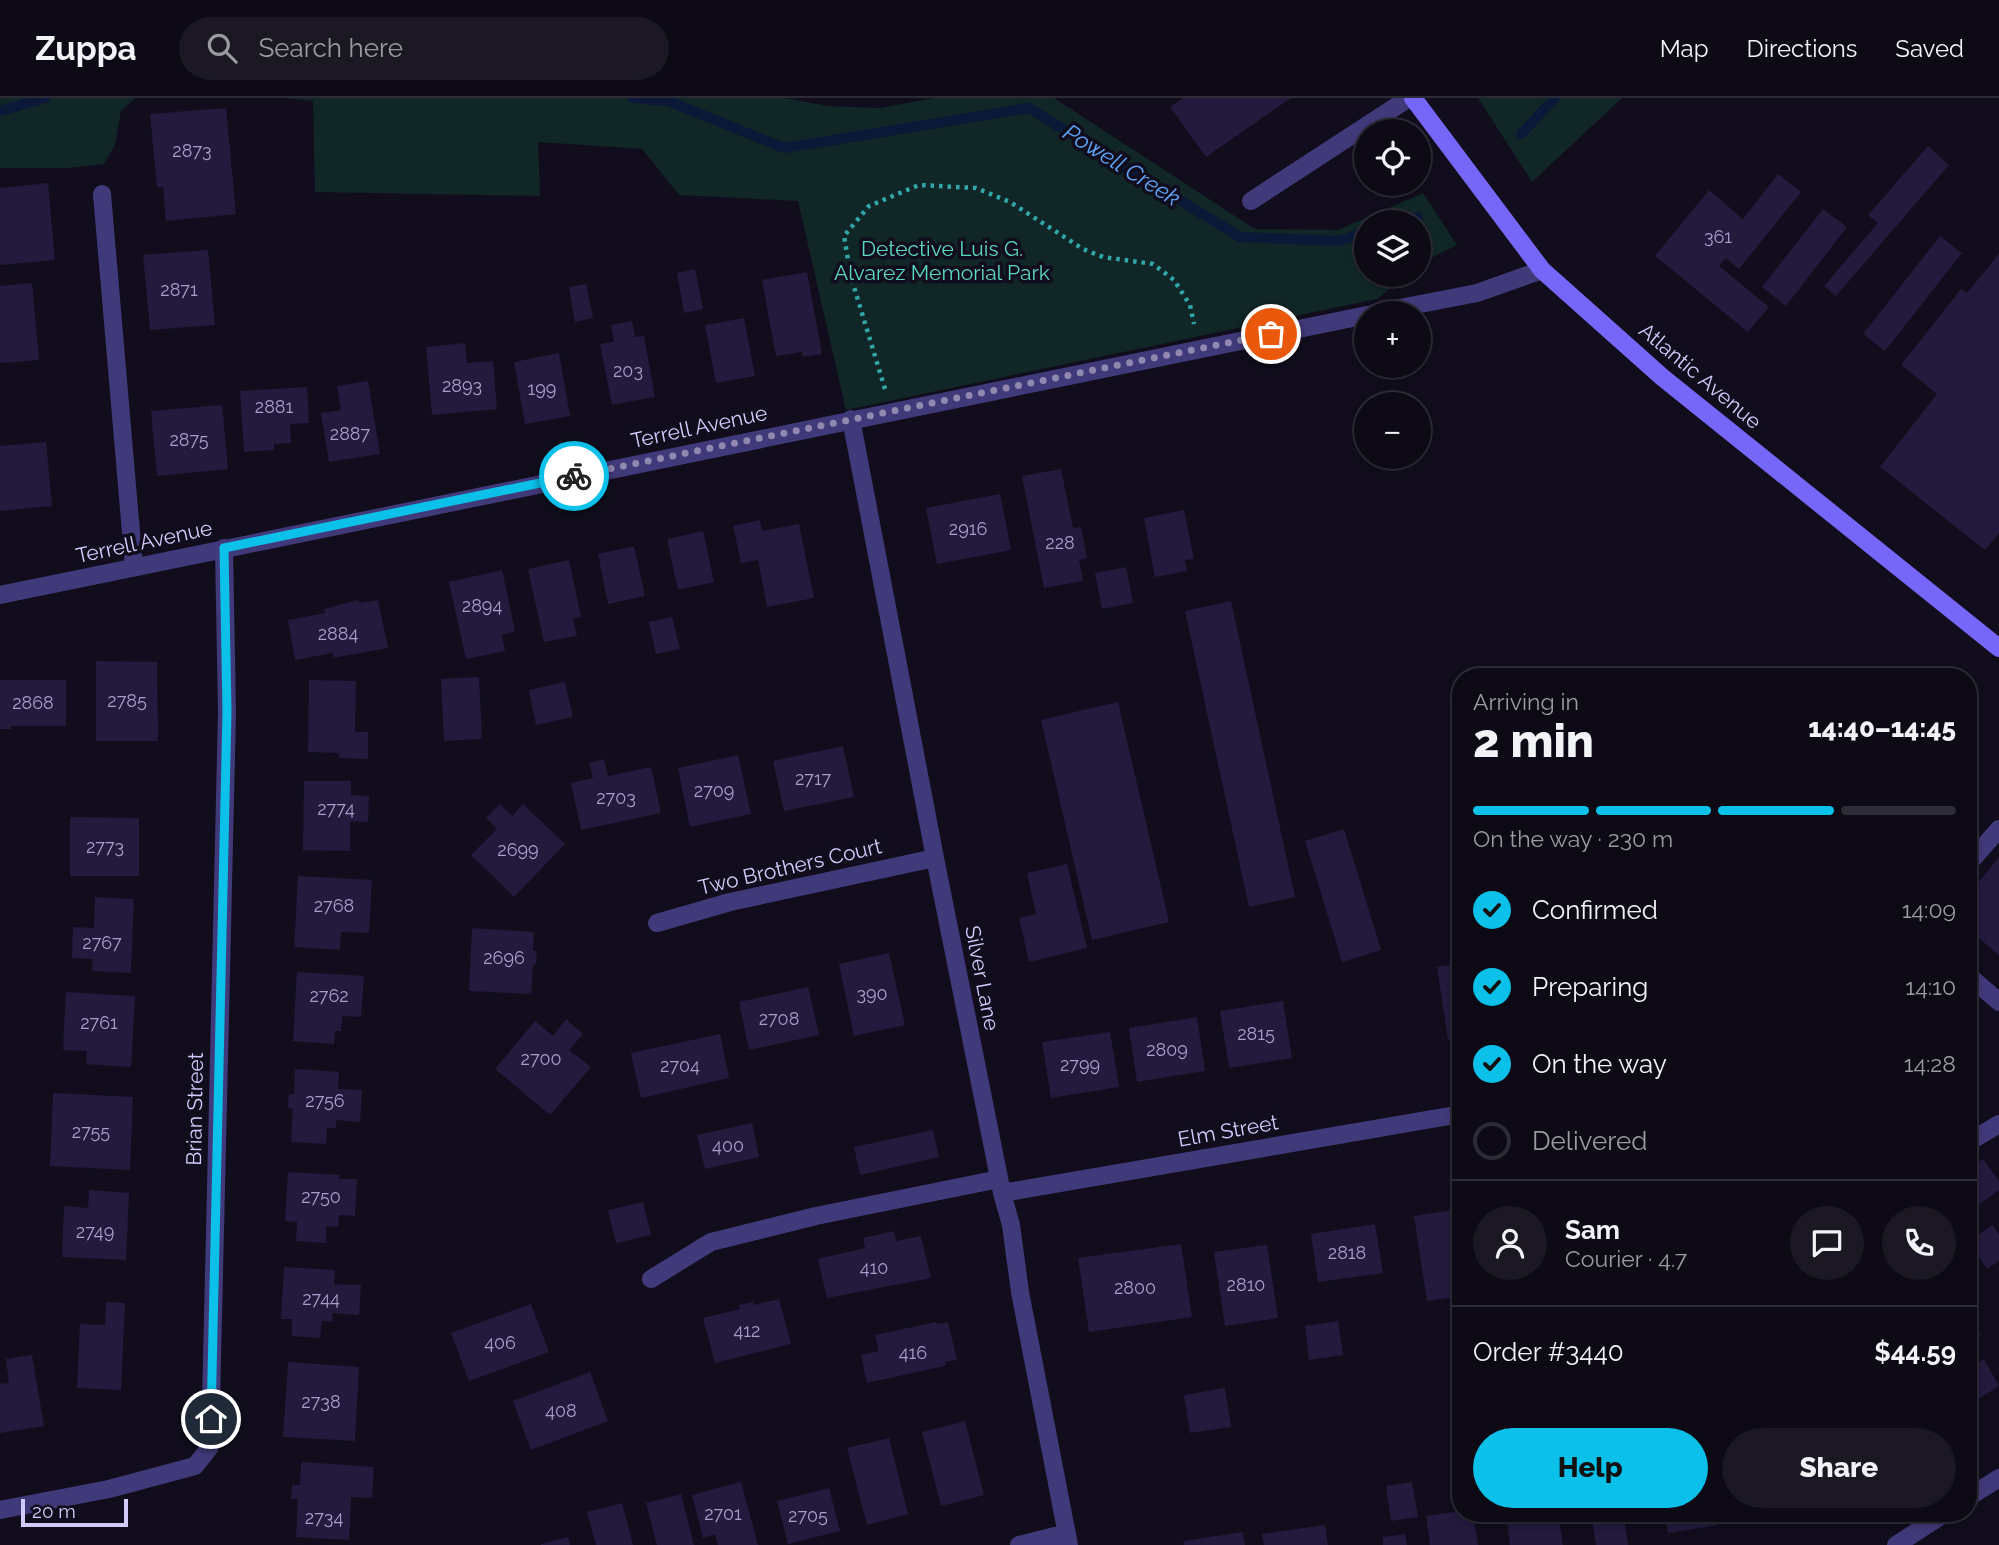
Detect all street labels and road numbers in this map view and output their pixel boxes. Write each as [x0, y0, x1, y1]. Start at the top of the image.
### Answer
street label: Atlantic Avenue [1634, 317, 1766, 434]
street label: Terrell Avenue [628, 400, 769, 453]
street label: Terrell Avenue [73, 515, 214, 568]
street label: Two Brothers Court [696, 833, 884, 900]
street label: Silver Lane [960, 923, 1005, 1032]
street label: Brian Street [181, 1052, 208, 1166]
street label: Elm Street [1176, 1109, 1280, 1152]

